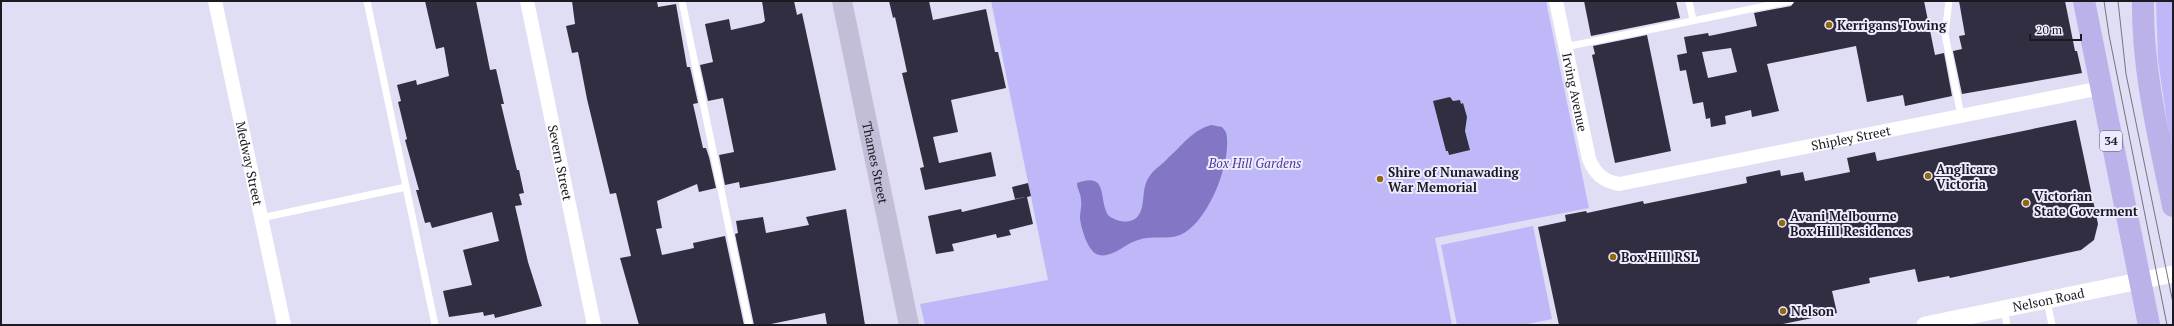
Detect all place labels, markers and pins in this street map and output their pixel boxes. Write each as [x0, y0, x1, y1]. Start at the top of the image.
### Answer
place label: Kerrigans Towing [1837, 16, 1947, 34]
marker: Kerrigans Towing [1824, 20, 1834, 30]
place label: Anglicare Victoria [1936, 160, 1996, 193]
place label: Shire of Nunawading War Memorial [1388, 163, 1520, 196]
marker: Anglicare Victoria [1923, 171, 1933, 181]
marker: Shire of Nunawading War Memorial [1375, 174, 1385, 184]
place label: Victorian State Goverment [2034, 187, 2139, 220]
marker: Victorian State Goverment [2021, 198, 2031, 208]
place label: Avani Melbourne Box Hill Residences [1790, 207, 1911, 240]
marker: Avani Melbourne Box Hill Residences [1777, 218, 1787, 228]
place label: Box Hill RSL [1621, 248, 1699, 266]
marker: Box Hill RSL [1608, 252, 1618, 262]
place label: Nelson [1791, 302, 1835, 320]
marker: Nelson [1778, 306, 1788, 316]

